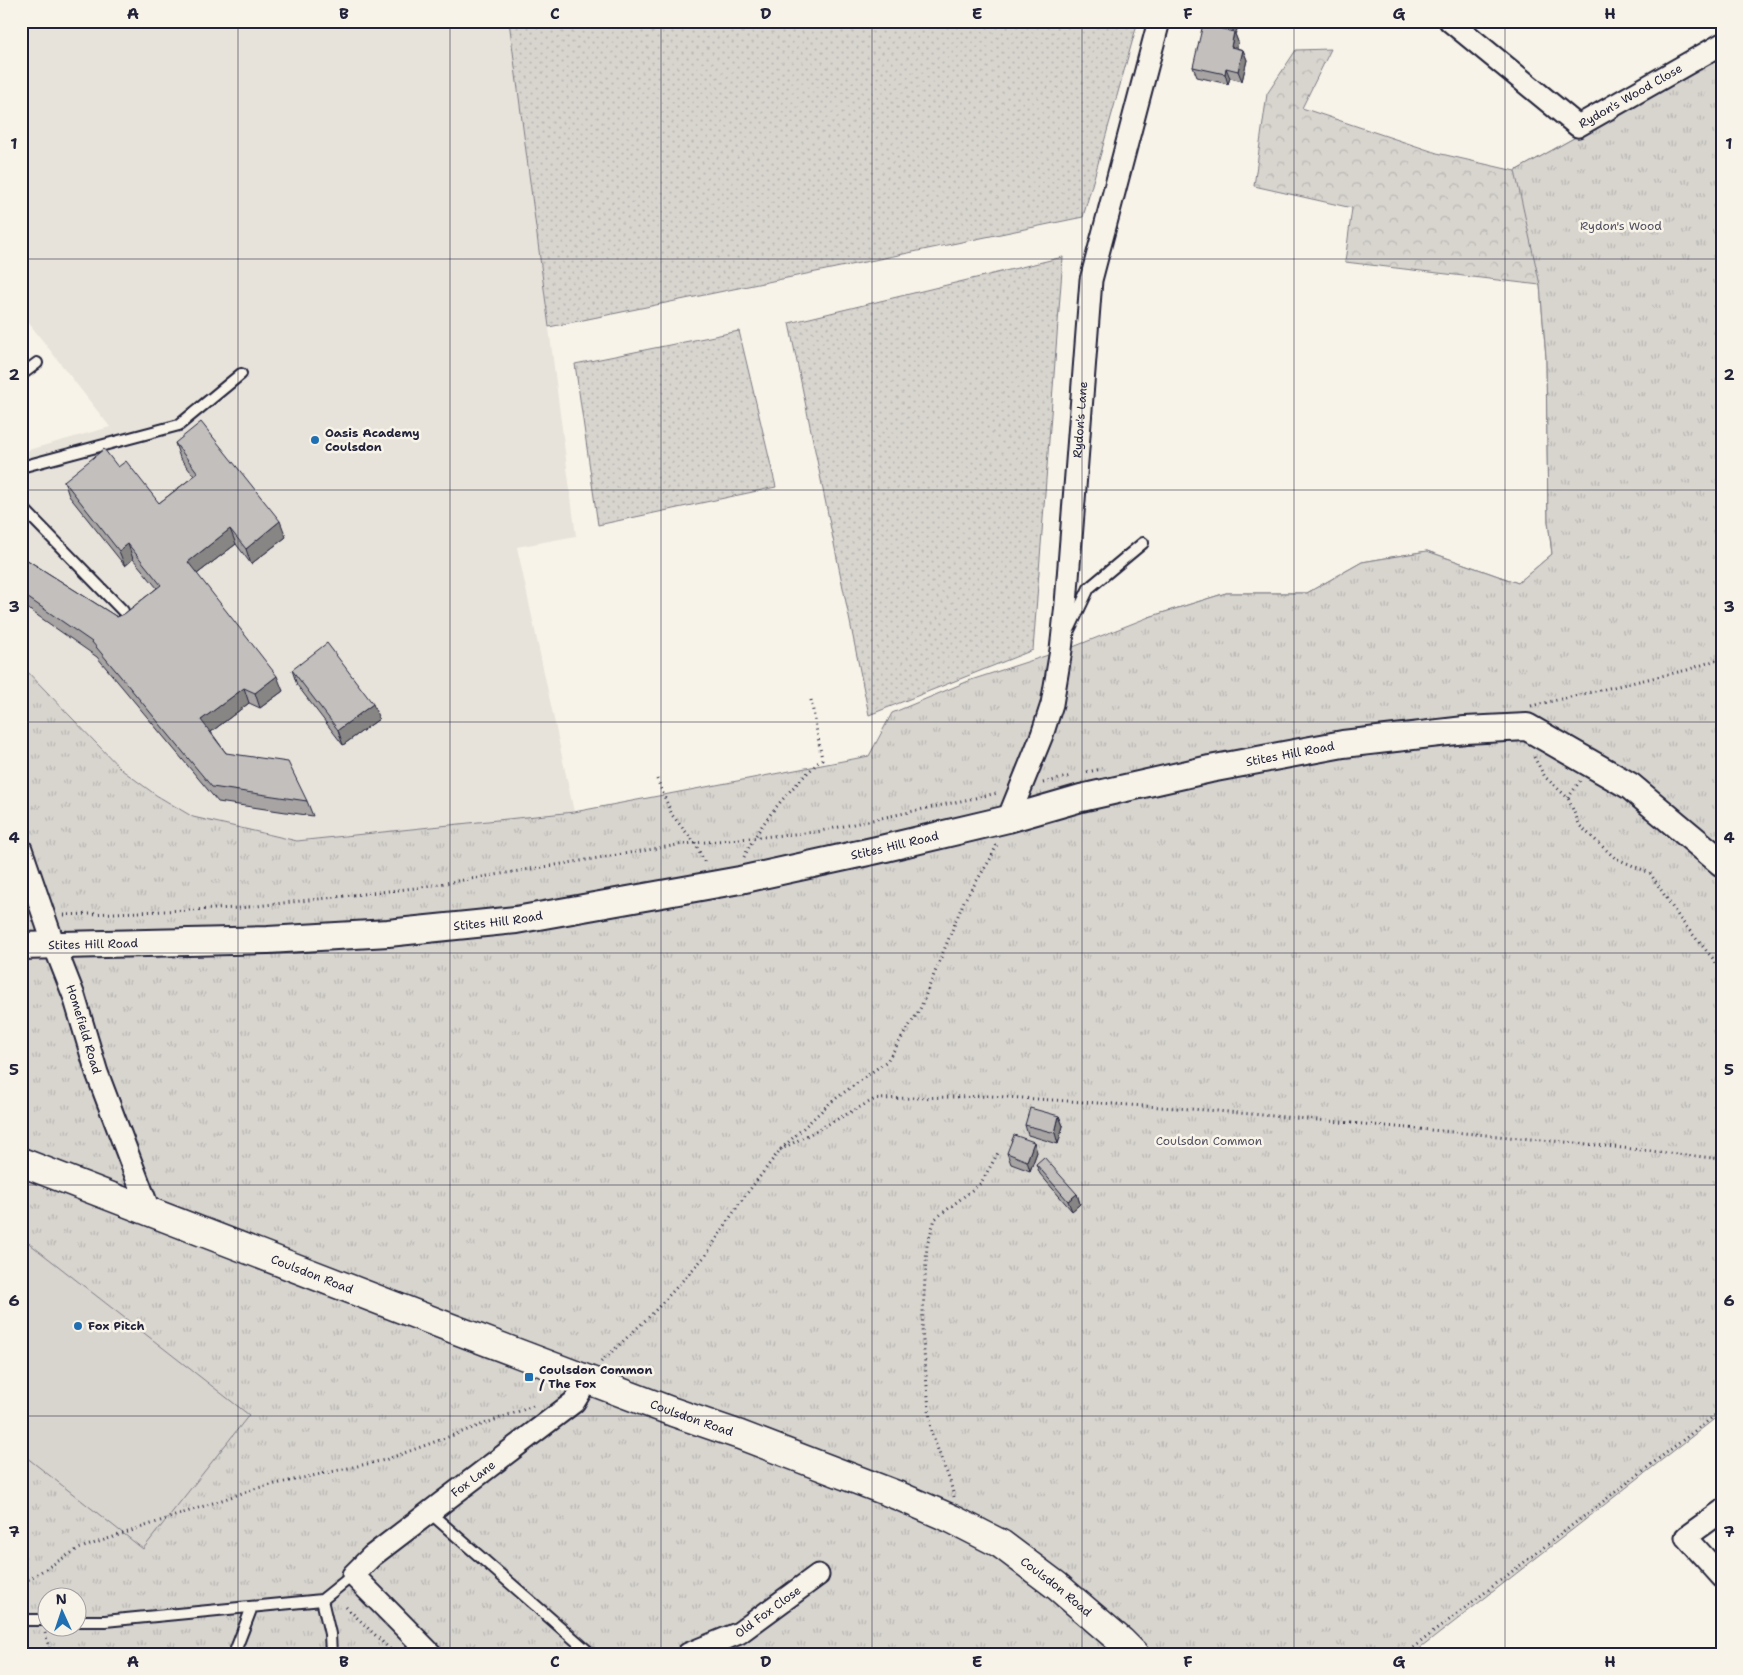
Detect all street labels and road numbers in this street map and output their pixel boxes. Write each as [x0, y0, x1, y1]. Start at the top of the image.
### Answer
street label: Rydon's Wood Close [1576, 60, 1685, 132]
street label: Rydon's Lane [1069, 381, 1091, 459]
street label: Stites Hill Road [1244, 738, 1336, 770]
street label: Stites Hill Road [849, 828, 941, 864]
street label: Stites Hill Road [453, 907, 544, 934]
street label: Stites Hill Road [48, 935, 138, 953]
street label: Homefield Road [62, 982, 105, 1076]
street label: Coulsdon Road [269, 1251, 356, 1298]
street label: Coulsdon Road [648, 1396, 736, 1440]
street label: Fox Lane [448, 1457, 499, 1501]
street label: Coulsdon Road [1017, 1553, 1095, 1621]
street label: Old Fox Close [732, 1582, 804, 1641]

